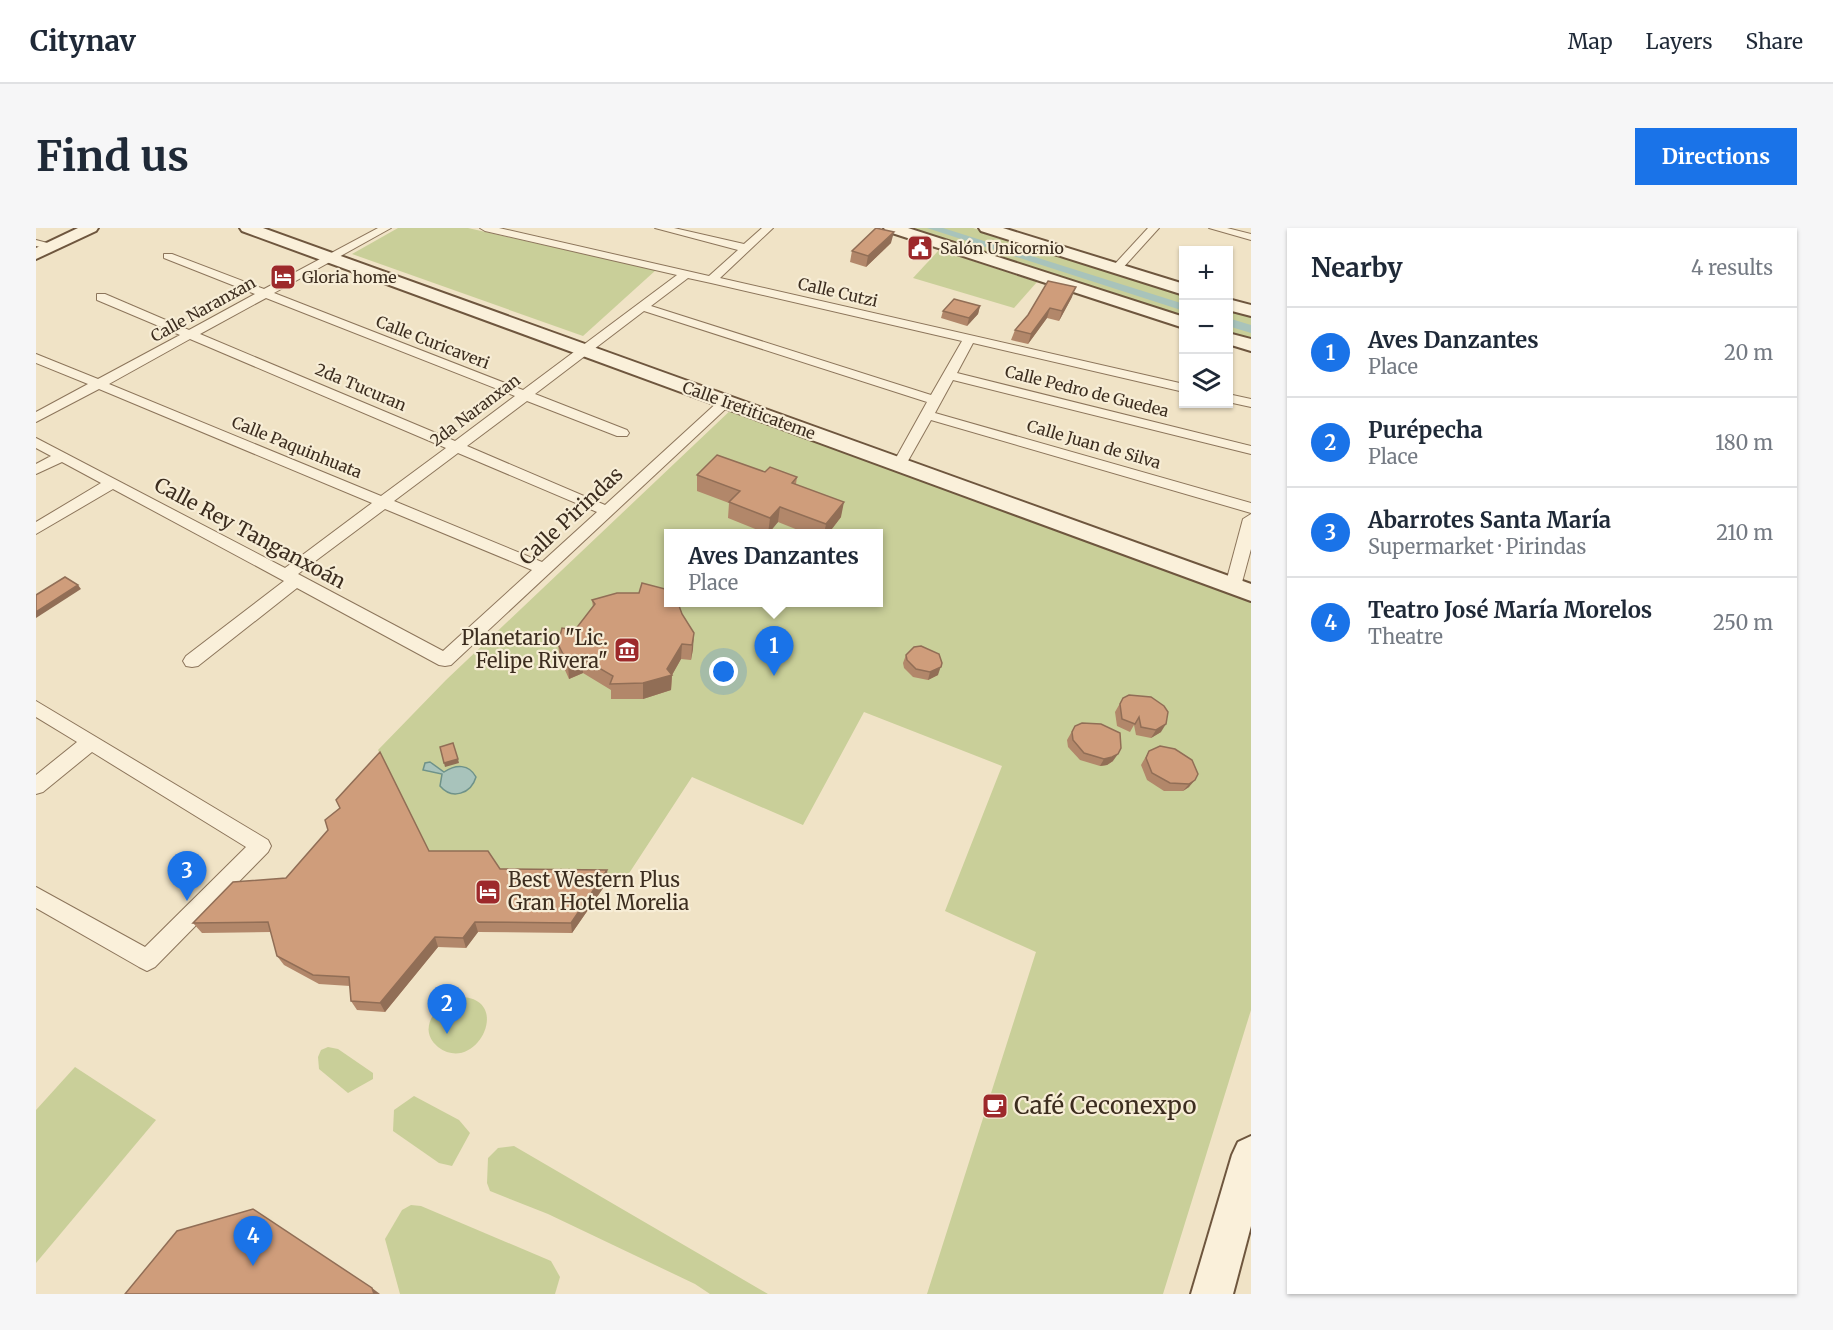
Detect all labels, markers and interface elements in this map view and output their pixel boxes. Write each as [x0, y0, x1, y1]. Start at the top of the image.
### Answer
text: Citynav [30, 23, 136, 59]
text: Map [1568, 28, 1613, 55]
text: Layers [1646, 28, 1713, 55]
text: Share [1746, 28, 1803, 55]
button: Directions [1635, 128, 1797, 185]
text: Find us [36, 130, 189, 182]
public building icon: Salón Unicornio [905, 233, 935, 263]
place label: Salón Unicornio [940, 238, 1064, 258]
map controls [1179, 246, 1233, 408]
button: + [1179, 246, 1233, 300]
text: Nearby [1311, 251, 1403, 284]
text: 4 results [1691, 255, 1773, 280]
hotel icon: Gloria home [268, 262, 298, 292]
place label: Gloria home [302, 267, 397, 287]
street label: Calle Naranxan [147, 272, 259, 346]
street label: Calle Cutzi [796, 273, 880, 311]
button: − [1179, 300, 1233, 354]
street label: Calle Curicaveri [373, 311, 493, 373]
text: Aves Danzantes [1368, 326, 1539, 354]
text: 1 [1326, 340, 1335, 365]
text: 20 m [1724, 340, 1773, 365]
button: layers [1179, 354, 1233, 408]
text: Place [1368, 354, 1418, 379]
street label: 2da Tucuran [313, 359, 410, 415]
street label: Calle Pedro de Guedea [1003, 361, 1171, 421]
street label: 2da Naranxan [426, 369, 524, 450]
street label: Calle Iretiticateme [680, 377, 818, 443]
street label: Calle Paquinhuata [229, 412, 365, 482]
street label: Calle Juan de Silva [1025, 415, 1164, 473]
text: Purépecha [1368, 416, 1483, 444]
text: 2 [1325, 430, 1336, 455]
text: 180 m [1715, 430, 1773, 455]
text: Place [1368, 444, 1418, 469]
street label: Calle Pirindas [514, 461, 628, 570]
street label: Calle Rey Tanganxoán [150, 472, 350, 594]
text: Abarrotes Santa María [1368, 506, 1611, 534]
text: 3 [1325, 520, 1336, 545]
text: 210 m [1716, 520, 1773, 545]
popup [664, 529, 883, 607]
text: Supermarket · Pirindas [1368, 534, 1586, 559]
text: Aves Danzantes [688, 542, 859, 570]
text: Place [688, 570, 738, 595]
text: Teatro José María Morelos [1368, 596, 1652, 624]
text: 4 [1324, 610, 1337, 635]
text: 250 m [1713, 610, 1773, 635]
text: Theatre [1368, 624, 1443, 649]
place label: Planetario "Lic. Felipe Rivera" [461, 625, 608, 673]
pin: 1 [754, 626, 794, 676]
museum icon: Planetario "Lic. Felipe Rivera" [612, 635, 642, 665]
your location [709, 657, 738, 686]
pin: 3 [168, 852, 206, 901]
place label: Best Western Plus Gran Hotel Morelia [508, 867, 690, 915]
hotel icon: Best Western Plus Gran Hotel Morelia [473, 877, 503, 907]
pin: 2 [428, 984, 466, 1034]
place label: Café Ceconexpo [1014, 1090, 1196, 1121]
cafe icon: Café Ceconexpo [980, 1091, 1010, 1121]
pin: 4 [234, 1216, 272, 1266]

